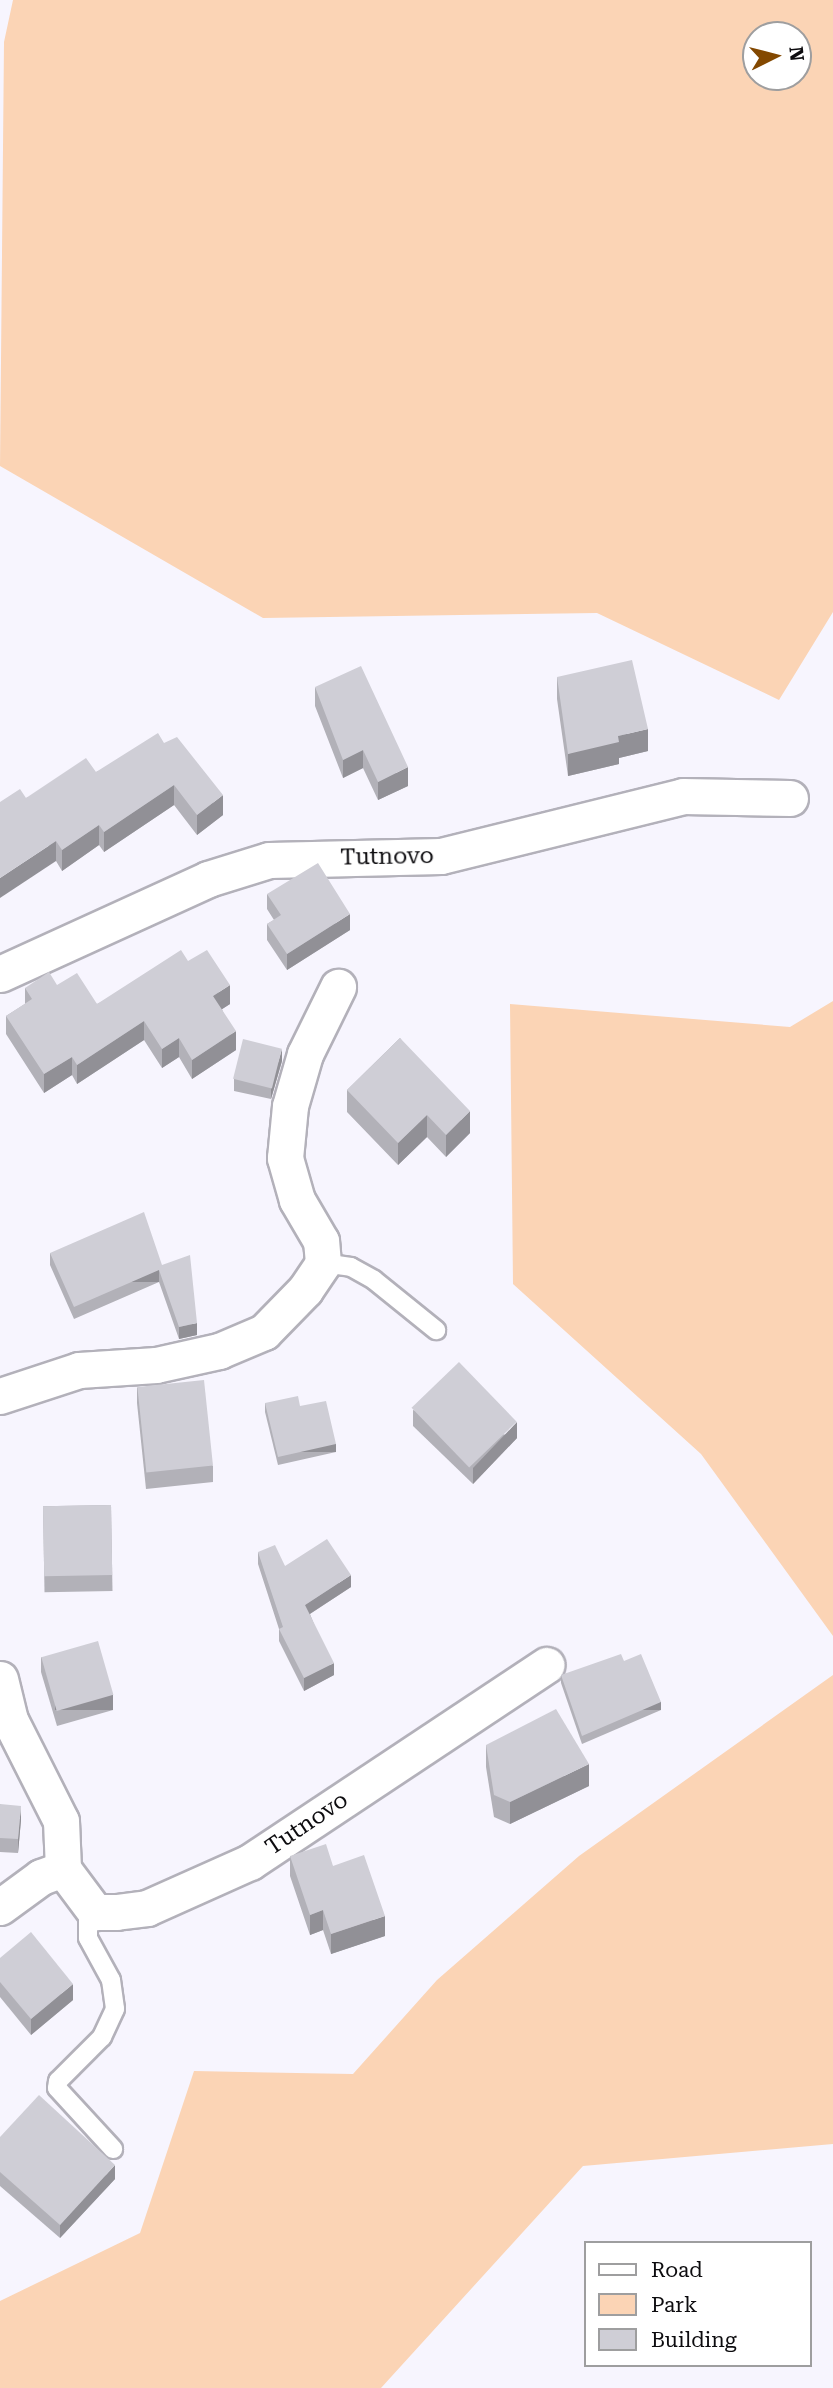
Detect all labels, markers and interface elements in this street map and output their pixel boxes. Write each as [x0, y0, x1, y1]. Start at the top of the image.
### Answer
north arrow [742, 21, 812, 91]
text: N [784, 45, 809, 62]
street label: Tutnovo [340, 842, 434, 872]
street label: Tutnovo [260, 1786, 354, 1862]
legend [584, 2241, 812, 2367]
text: Road [651, 2258, 703, 2282]
text: Park [651, 2293, 697, 2317]
text: Building [651, 2328, 737, 2352]

